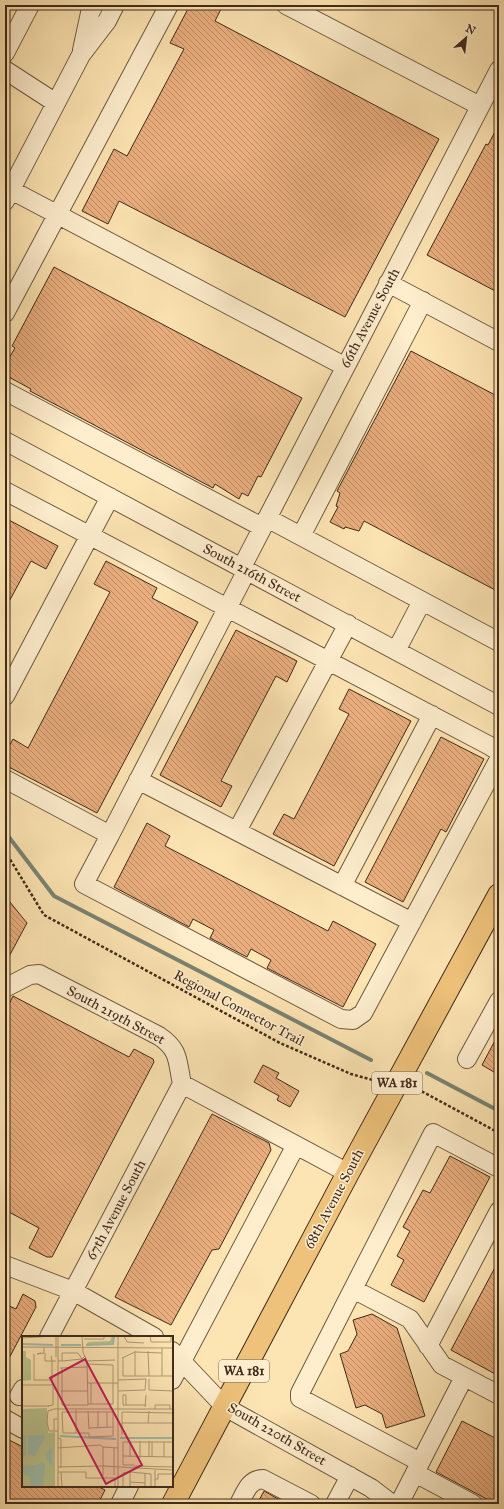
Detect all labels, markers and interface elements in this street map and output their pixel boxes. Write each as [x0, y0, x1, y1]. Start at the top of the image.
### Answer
north arrow [446, 18, 486, 58]
text: N [463, 22, 478, 38]
street label: 66th Avenue South [337, 265, 404, 371]
street label: South 216th Street [200, 540, 304, 606]
street label: Regional Connector Trail [171, 966, 307, 1050]
street label: South 219th Street [64, 982, 168, 1048]
road number: WA 181 [372, 1072, 422, 1094]
street label: 68th Avenue South [300, 1146, 368, 1252]
street label: 67th Avenue South [82, 1157, 150, 1263]
inset map [22, 1336, 173, 1487]
road number: WA 181 [219, 1360, 269, 1382]
street label: South 220th Street [225, 1399, 329, 1469]

